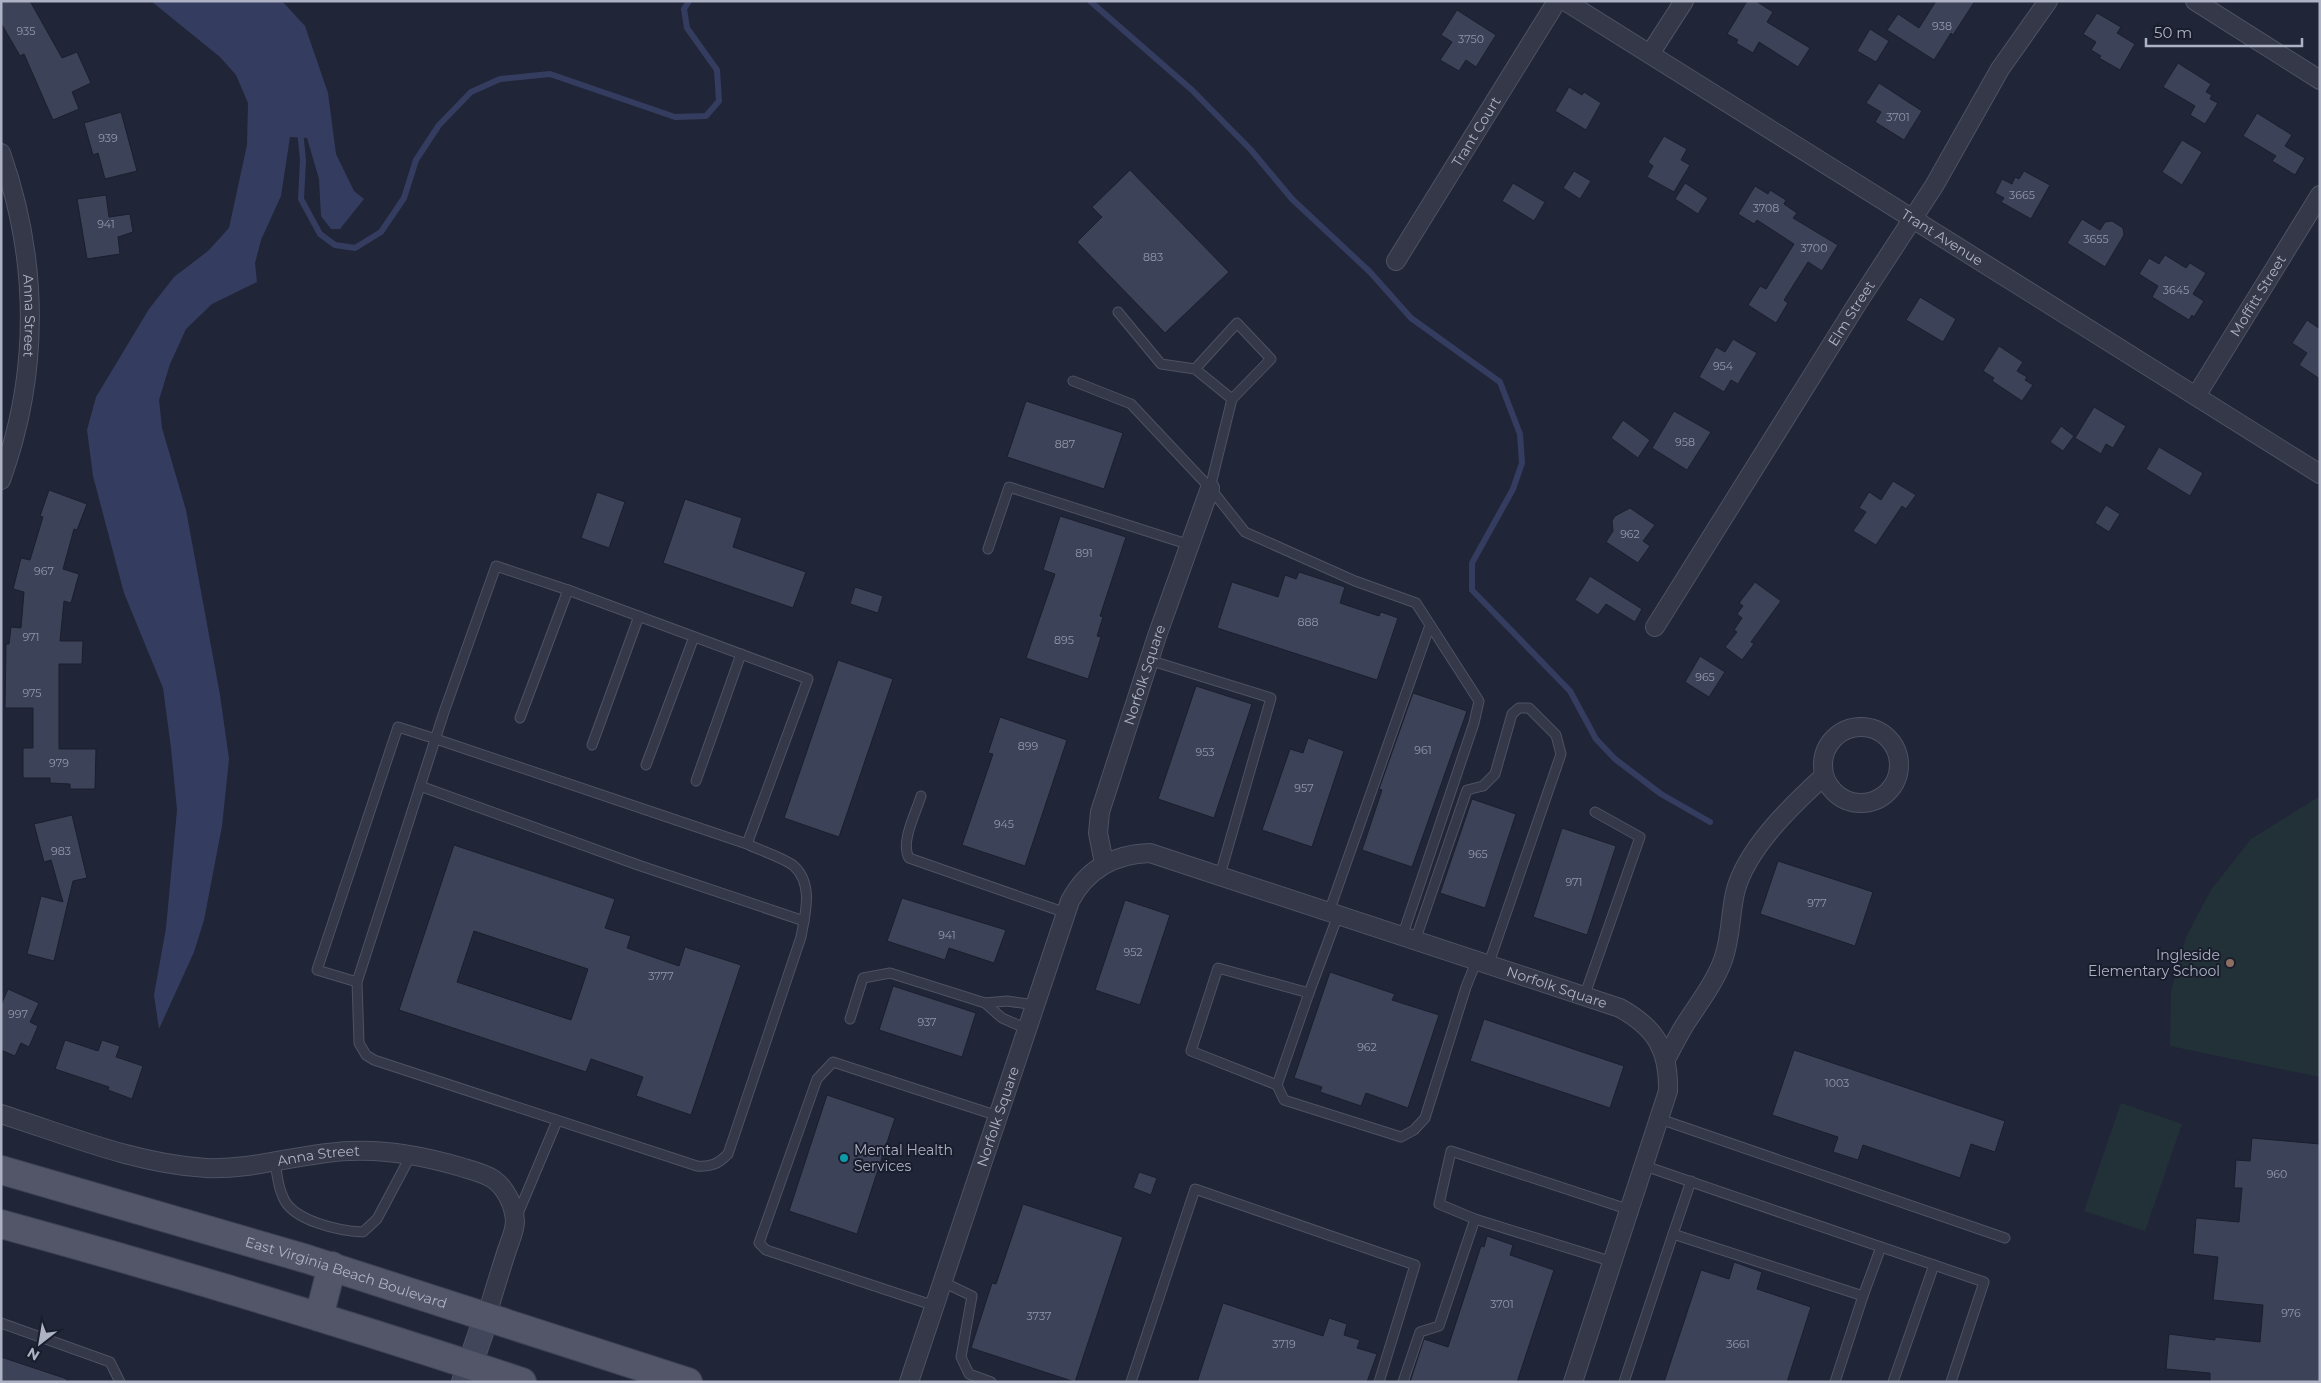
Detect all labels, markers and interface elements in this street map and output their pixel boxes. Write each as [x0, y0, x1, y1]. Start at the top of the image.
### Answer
scale bar [2146, 15, 2302, 47]
house number: 938 [1932, 19, 1952, 33]
text: 50 m [2154, 23, 2192, 42]
house number: 935 [17, 24, 35, 38]
house number: 3750 [1458, 32, 1484, 46]
street label: Trant Court [1447, 93, 1505, 170]
house number: 3701 [1886, 110, 1910, 124]
house number: 939 [98, 131, 118, 145]
house number: 3665 [2009, 188, 2035, 202]
house number: 3708 [1753, 201, 1779, 215]
street label: Trant Avenue [1898, 205, 1986, 270]
house number: 941 [97, 217, 115, 231]
house number: 3655 [2083, 232, 2109, 246]
house number: 3700 [1801, 241, 1827, 255]
house number: 883 [1143, 250, 1163, 264]
street label: Moffitt Street [2226, 251, 2290, 340]
street label: Anna Street [19, 273, 39, 358]
street label: Elm Street [1824, 277, 1879, 349]
house number: 3645 [2163, 283, 2189, 297]
house number: 954 [1713, 359, 1734, 373]
house number: 958 [1675, 435, 1695, 449]
house number: 887 [1055, 437, 1075, 451]
house number: 962 [1620, 527, 1640, 541]
house number: 891 [1075, 546, 1093, 560]
house number: 967 [34, 564, 54, 578]
house number: 888 [1297, 615, 1319, 629]
street label: Norfolk Square [1120, 622, 1169, 727]
house number: 971 [22, 630, 40, 644]
house number: 895 [1054, 633, 1074, 647]
house number: 965 [1695, 670, 1715, 684]
house number: 975 [22, 686, 42, 700]
house number: 899 [1018, 739, 1039, 753]
house number: 961 [1414, 743, 1432, 757]
house number: 953 [1195, 745, 1215, 759]
house number: 979 [49, 756, 69, 770]
house number: 957 [1294, 781, 1314, 795]
house number: 945 [994, 817, 1014, 831]
house number: 983 [51, 844, 71, 858]
house number: 965 [1468, 847, 1488, 861]
house number: 971 [1565, 875, 1583, 889]
house number: 977 [1807, 896, 1827, 910]
house number: 941 [938, 928, 956, 942]
house number: 952 [1123, 945, 1143, 959]
place label: Ingleside Elementary School [2088, 946, 2220, 980]
marker: Ingleside Elementary School [2224, 957, 2236, 969]
street label: Norfolk Square [1504, 962, 1609, 1012]
house number: 3777 [648, 969, 674, 983]
house number: 997 [8, 1007, 28, 1021]
house number: 937 [917, 1015, 937, 1029]
house number: 962 [1357, 1040, 1377, 1054]
street label: Norfolk Square [973, 1064, 1023, 1169]
house number: 1003 [1825, 1076, 1849, 1090]
place label: Mental Health Services [854, 1141, 953, 1175]
street label: Anna Street [276, 1142, 360, 1170]
marker: Mental Health Services [838, 1152, 850, 1164]
house number: 960 [2267, 1167, 2287, 1181]
street label: East Virginia Beach Boulevard [243, 1233, 449, 1313]
house number: 3701 [1490, 1297, 1514, 1311]
house number: 976 [2281, 1306, 2301, 1320]
house number: 3737 [1027, 1309, 1052, 1323]
north arrow [15, 1318, 65, 1368]
house number: 3719 [1272, 1337, 1296, 1351]
house number: 3661 [1726, 1337, 1750, 1351]
text: N [24, 1344, 43, 1365]

